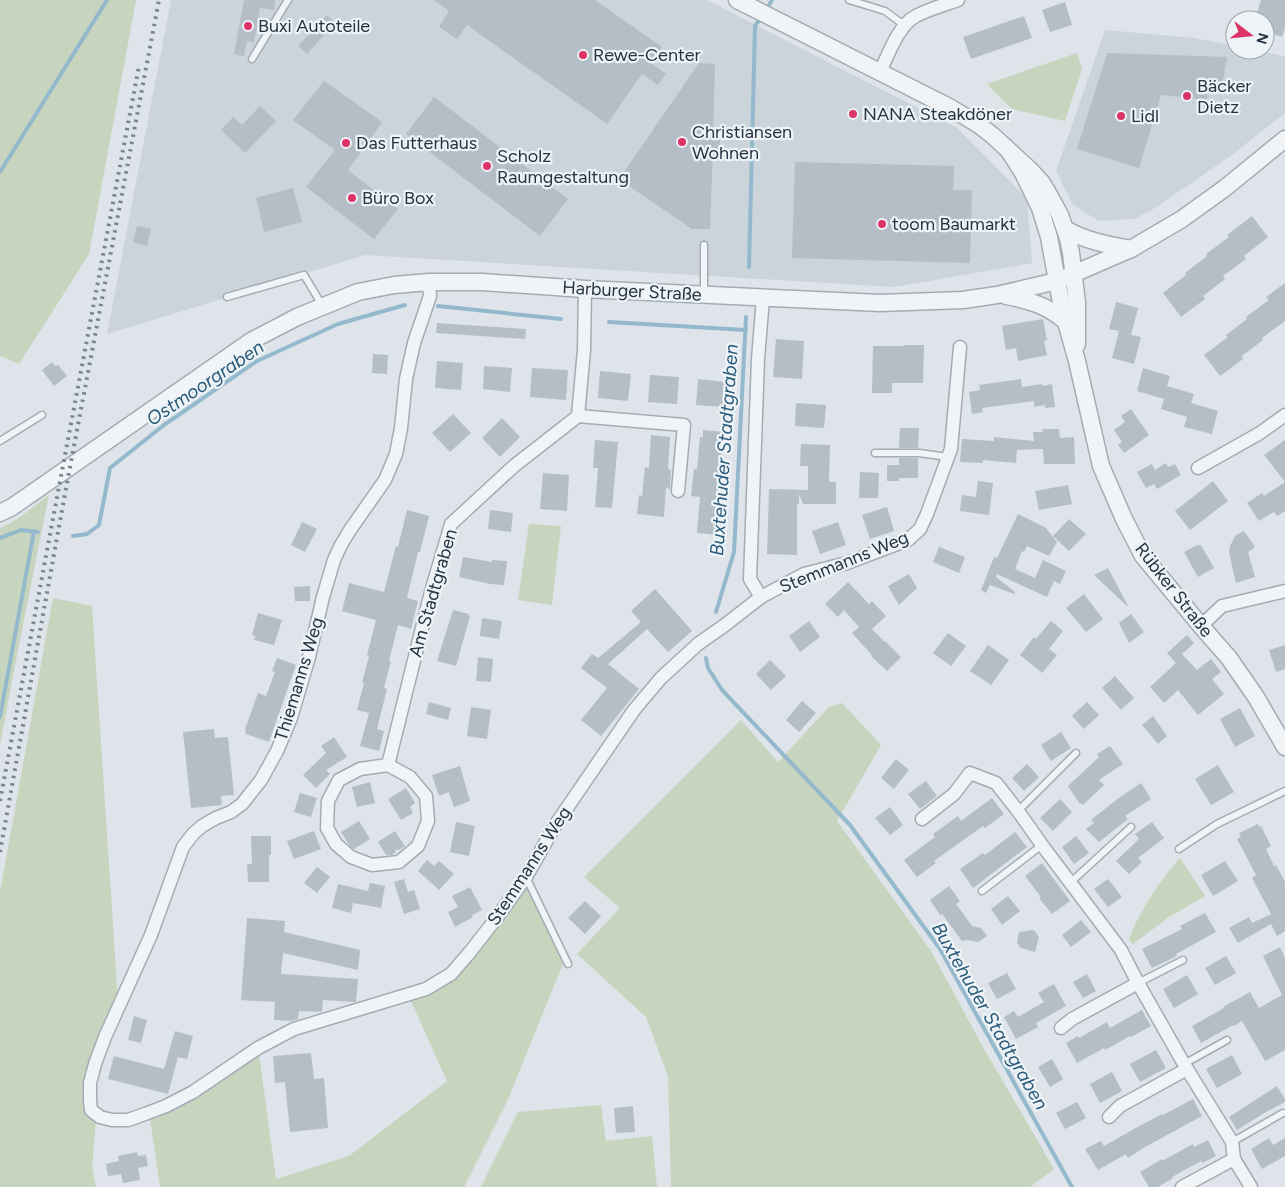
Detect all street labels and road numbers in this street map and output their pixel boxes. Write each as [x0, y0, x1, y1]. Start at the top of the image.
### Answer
street label: Harburger Straße [562, 276, 702, 306]
street label: Am Stadtgraben [404, 526, 462, 660]
street label: Stemmanns Weg [776, 526, 912, 598]
street label: Rübker Straße [1130, 538, 1218, 642]
street label: Thiemanns Weg [270, 614, 328, 744]
street label: Stemmanns Weg [482, 802, 576, 930]

